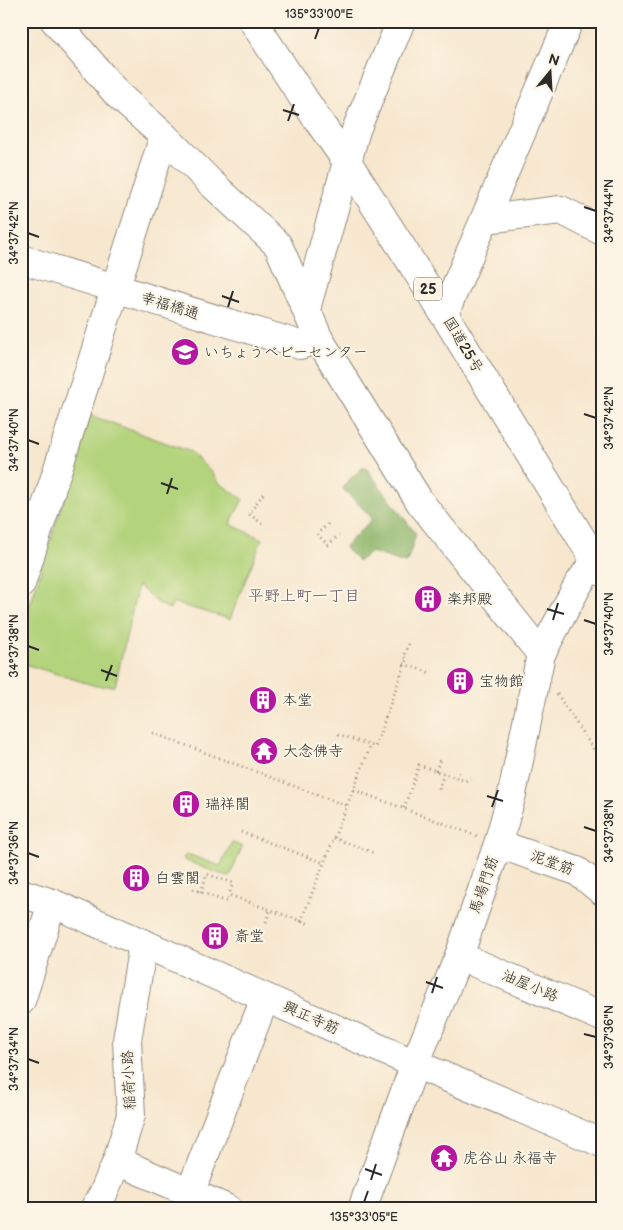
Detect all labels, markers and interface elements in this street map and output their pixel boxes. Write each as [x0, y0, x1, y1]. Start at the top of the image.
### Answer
text: 135°33'00"E [285, 7, 353, 22]
north arrow [526, 48, 576, 98]
text: N [546, 50, 561, 70]
text: 34°37'44"N [602, 179, 617, 243]
text: 34°37'42"N [7, 201, 22, 265]
road number: 25 [414, 278, 442, 300]
street label: 幸福橋通 [139, 288, 201, 324]
street label: 国道25号 [439, 313, 487, 377]
school or university icon: いちょうベビーセンター [170, 337, 200, 367]
place label: いちょうベビーセンター [204, 343, 368, 362]
text: 34°37'42"N [602, 386, 617, 450]
text: 34°37'40"N [7, 408, 22, 472]
building icon: 楽邦殿 [413, 584, 443, 614]
district label: 平野上町一丁目 [248, 587, 360, 606]
place label: 楽邦殿 [447, 590, 492, 609]
text: 34°37'40"N [602, 592, 617, 656]
text: 34°37'38"N [7, 614, 22, 678]
building icon: 宝物館 [445, 666, 475, 696]
place label: 宝物館 [479, 672, 524, 691]
building icon: 本堂 [248, 685, 278, 715]
place label: 本堂 [282, 691, 312, 710]
temple icon: 大念佛寺 [249, 736, 279, 766]
place label: 大念佛寺 [283, 742, 343, 761]
building icon: 瑞祥閣 [171, 789, 201, 819]
place label: 瑞祥閣 [205, 795, 250, 814]
text: 34°37'38"N [602, 799, 617, 863]
text: 34°37'36"N [7, 821, 22, 885]
street label: 泥堂筋 [528, 846, 576, 880]
street label: 馬場門筋 [465, 854, 503, 916]
building icon: 白雲閣 [121, 863, 151, 893]
place label: 白雲閣 [155, 869, 200, 888]
building icon: 斎堂 [200, 921, 230, 951]
place label: 斎堂 [234, 927, 264, 946]
street label: 油屋小路 [499, 966, 561, 1006]
street label: 興正寺筋 [280, 997, 342, 1039]
text: 34°37'36"N [602, 1005, 617, 1069]
text: 34°37'34"N [7, 1027, 22, 1091]
street label: 稲荷小路 [118, 1050, 140, 1110]
temple icon: 虎谷山 永福寺 [429, 1143, 459, 1173]
place label: 虎谷山 永福寺 [463, 1149, 557, 1168]
text: 135°33'05"E [330, 1210, 398, 1225]

